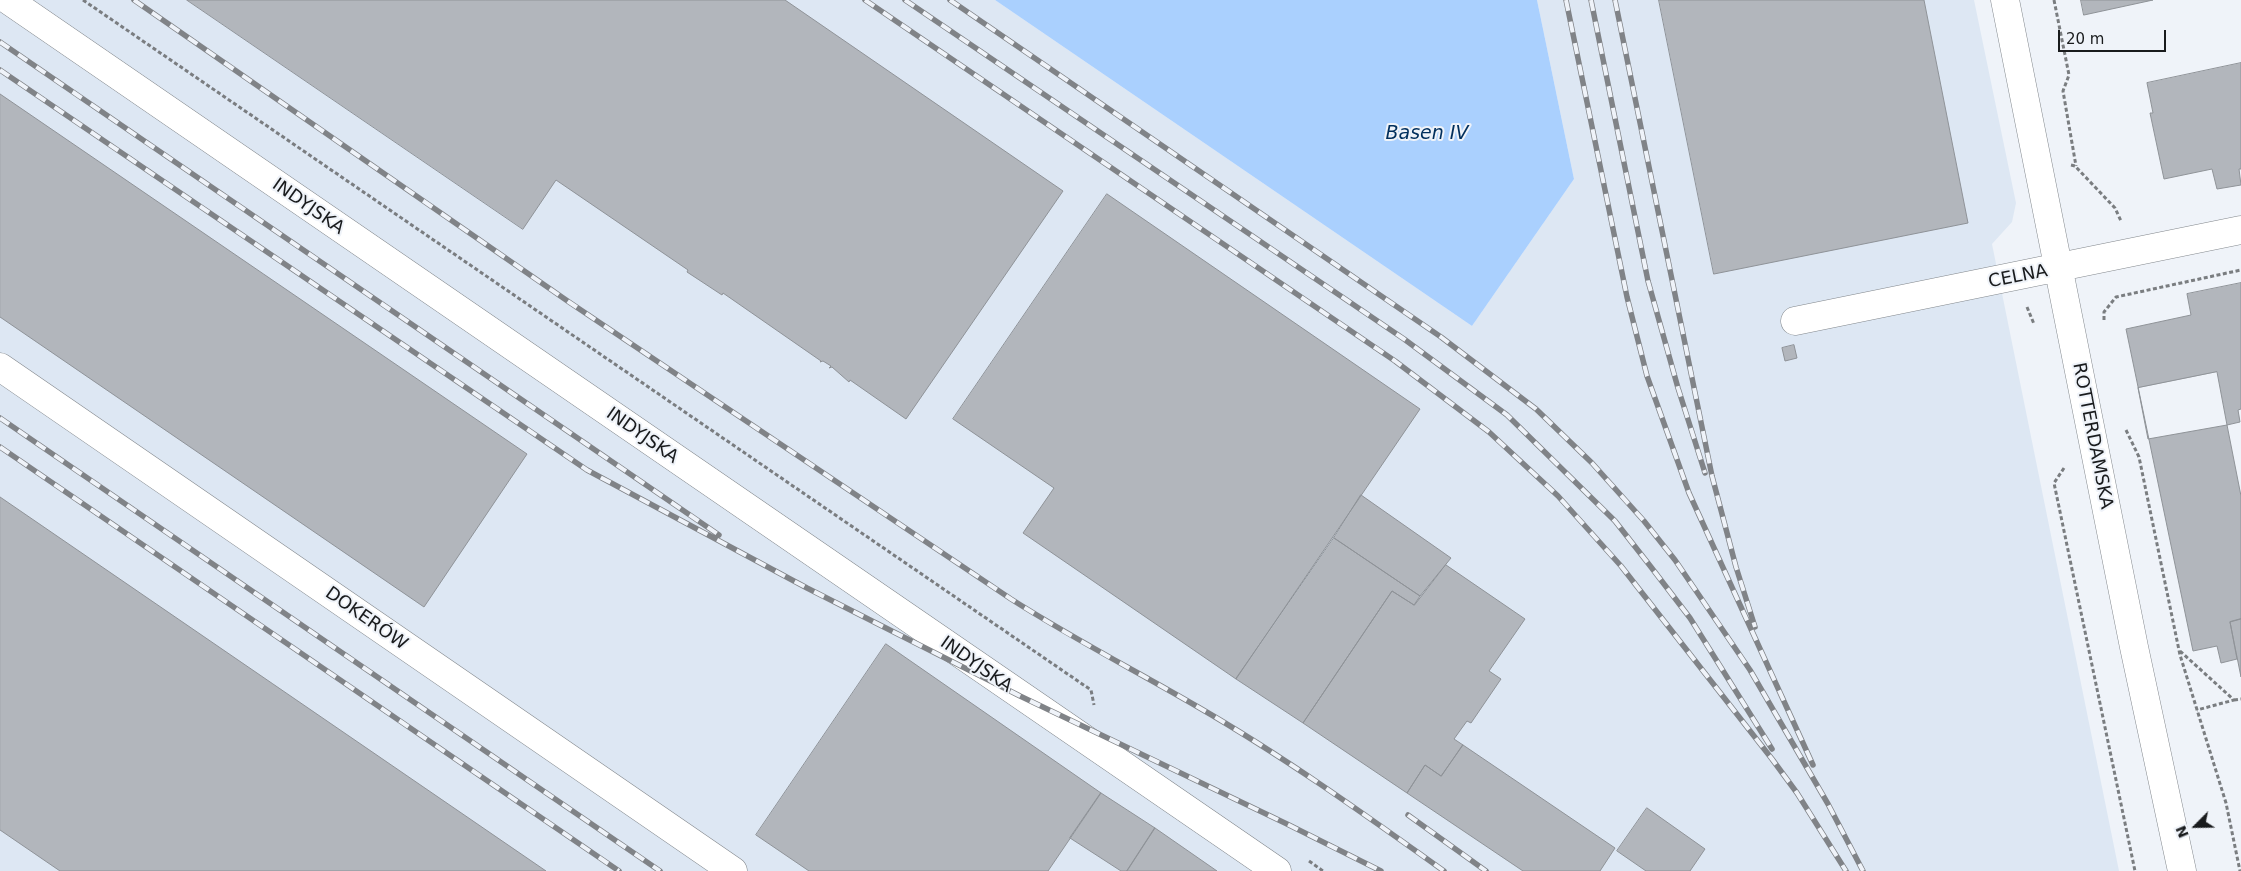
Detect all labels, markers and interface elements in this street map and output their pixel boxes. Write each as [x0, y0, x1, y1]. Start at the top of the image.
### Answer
scale bar [2061, 20, 2168, 52]
text: 20 m [2066, 30, 2104, 48]
water label: Basen IV [1386, 123, 1468, 145]
street label: INDYJSKA [268, 174, 348, 240]
street label: CELNA [1987, 261, 2049, 293]
street label: ROTTERDAMSKA [2067, 361, 2117, 511]
street label: INDYJSKA [602, 403, 682, 469]
street label: DOKERÓW [321, 583, 411, 655]
street label: INDYJSKA [936, 632, 1016, 698]
north arrow [2171, 801, 2221, 851]
text: N [2173, 823, 2192, 840]

